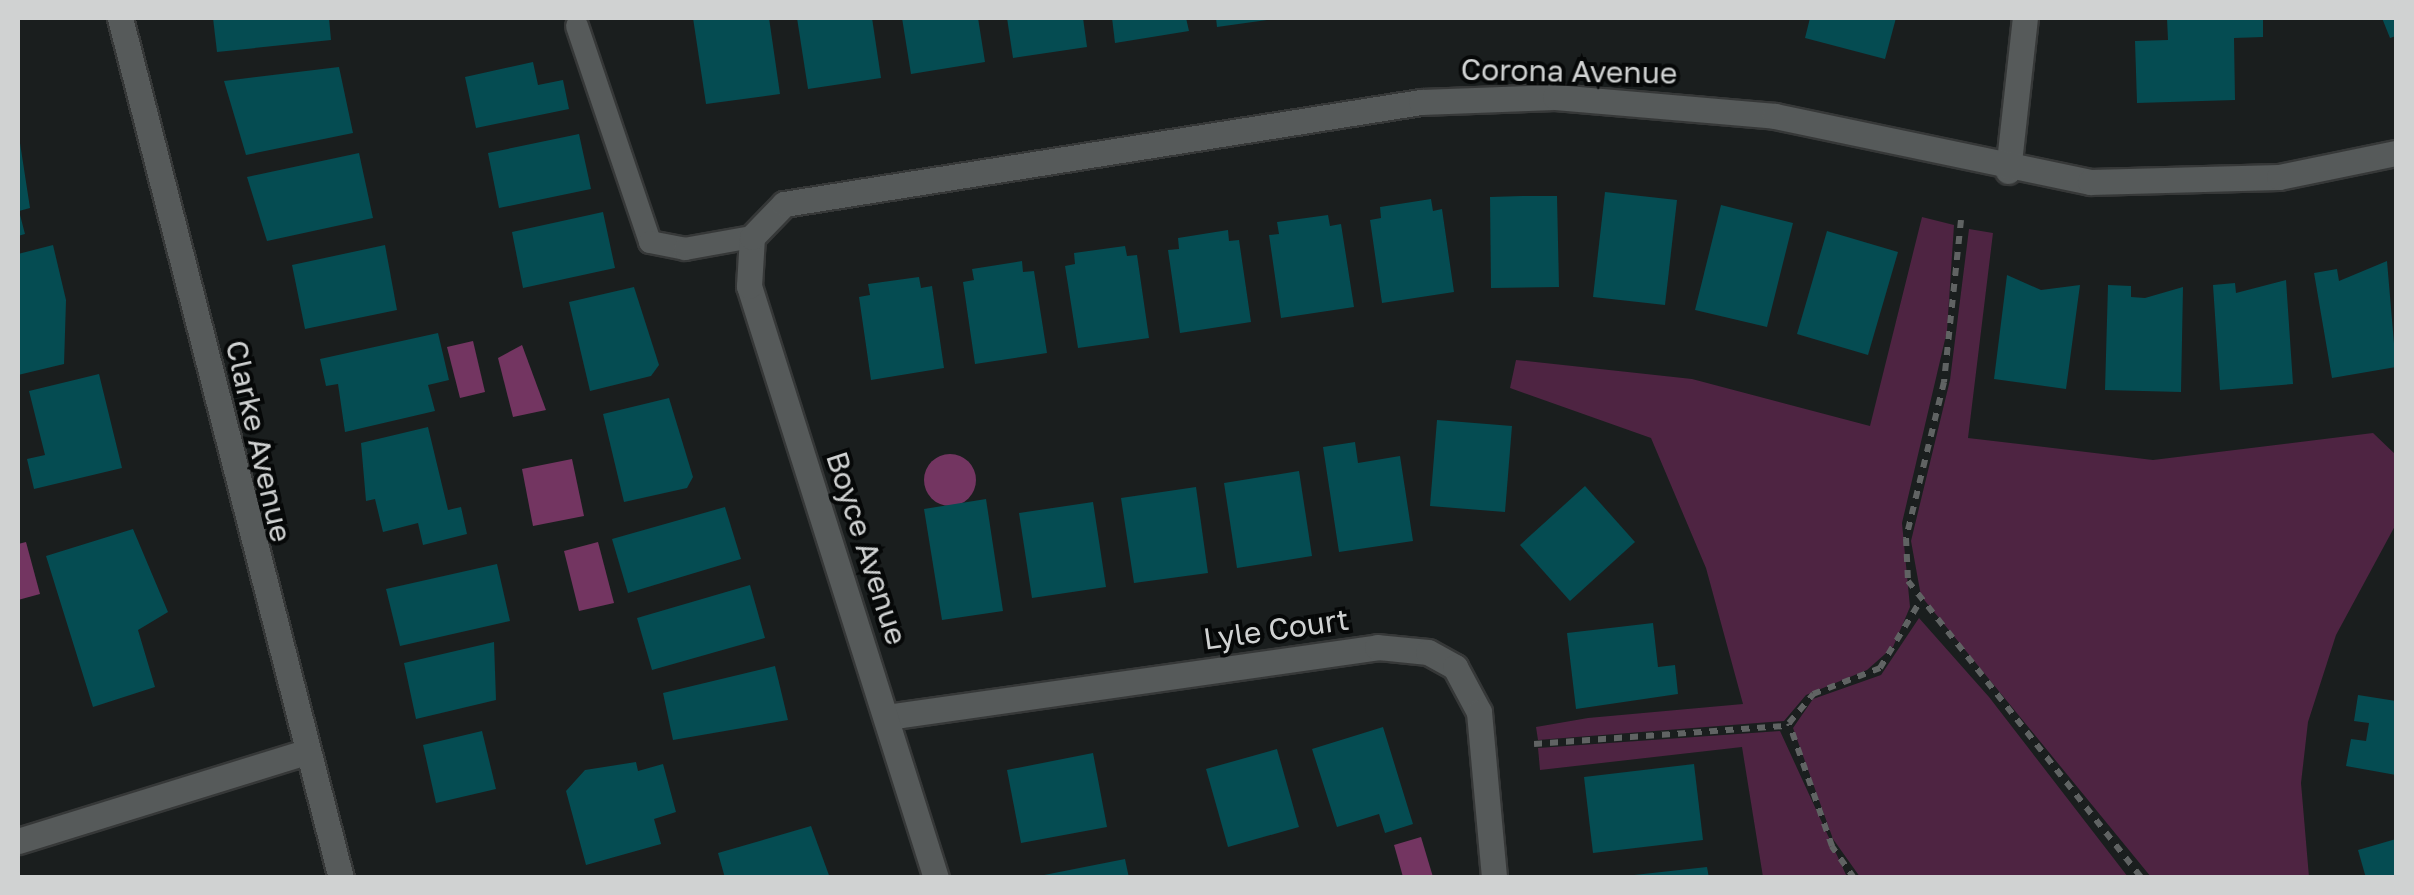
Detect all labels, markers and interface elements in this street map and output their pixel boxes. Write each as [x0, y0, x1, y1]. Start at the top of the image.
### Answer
street label: Corona Avenue [1460, 51, 1678, 91]
street label: Clarke Avenue [218, 337, 300, 545]
street label: Boyce Avenue [819, 447, 915, 649]
street label: Lyle Court [1201, 601, 1351, 657]

